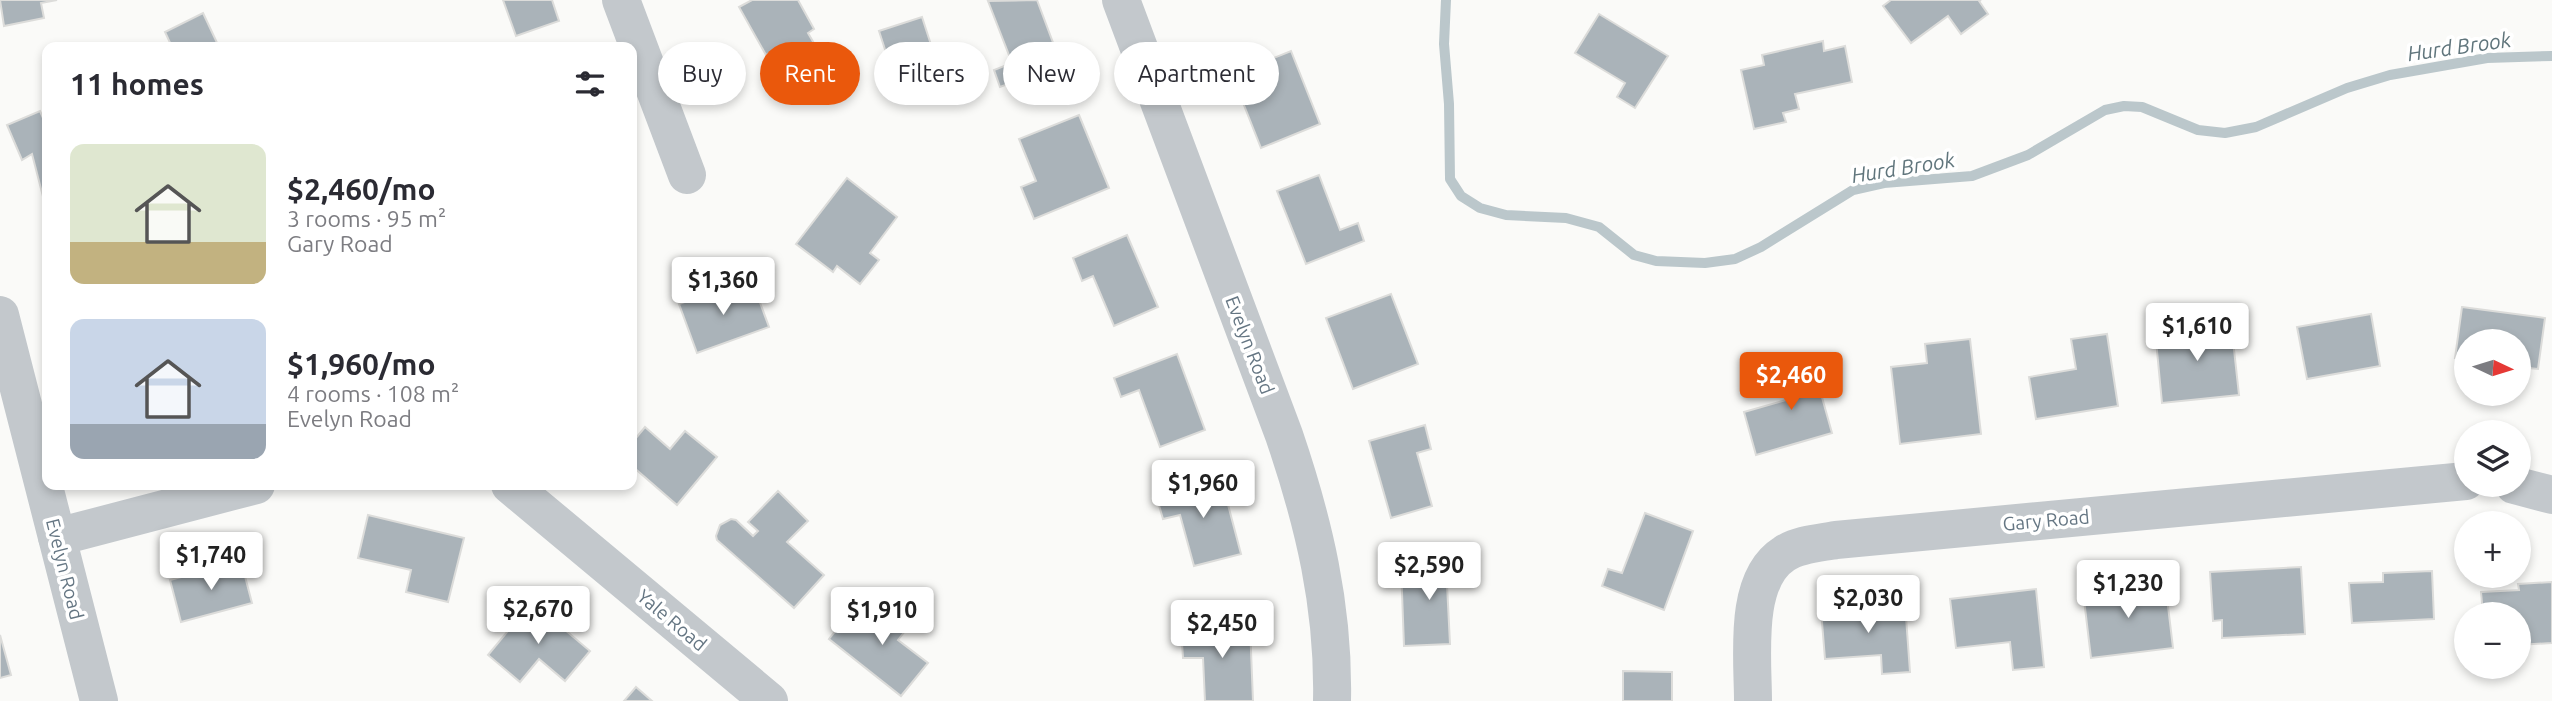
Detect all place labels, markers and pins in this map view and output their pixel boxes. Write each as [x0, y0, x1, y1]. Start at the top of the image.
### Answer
pin: $1,360 [666, 258, 780, 317]
pin: $1,610 [2140, 304, 2254, 363]
pin: $2,460 [1734, 352, 1848, 412]
pin: $1,960 [1146, 461, 1260, 520]
pin: $1,740 [154, 532, 268, 592]
pin: $2,590 [1372, 542, 1486, 602]
pin: $1,230 [2071, 560, 2185, 620]
pin: $2,030 [1811, 576, 1925, 635]
pin: $2,670 [481, 586, 595, 646]
pin: $1,910 [825, 588, 939, 647]
pin: $2,450 [1165, 600, 1279, 660]

